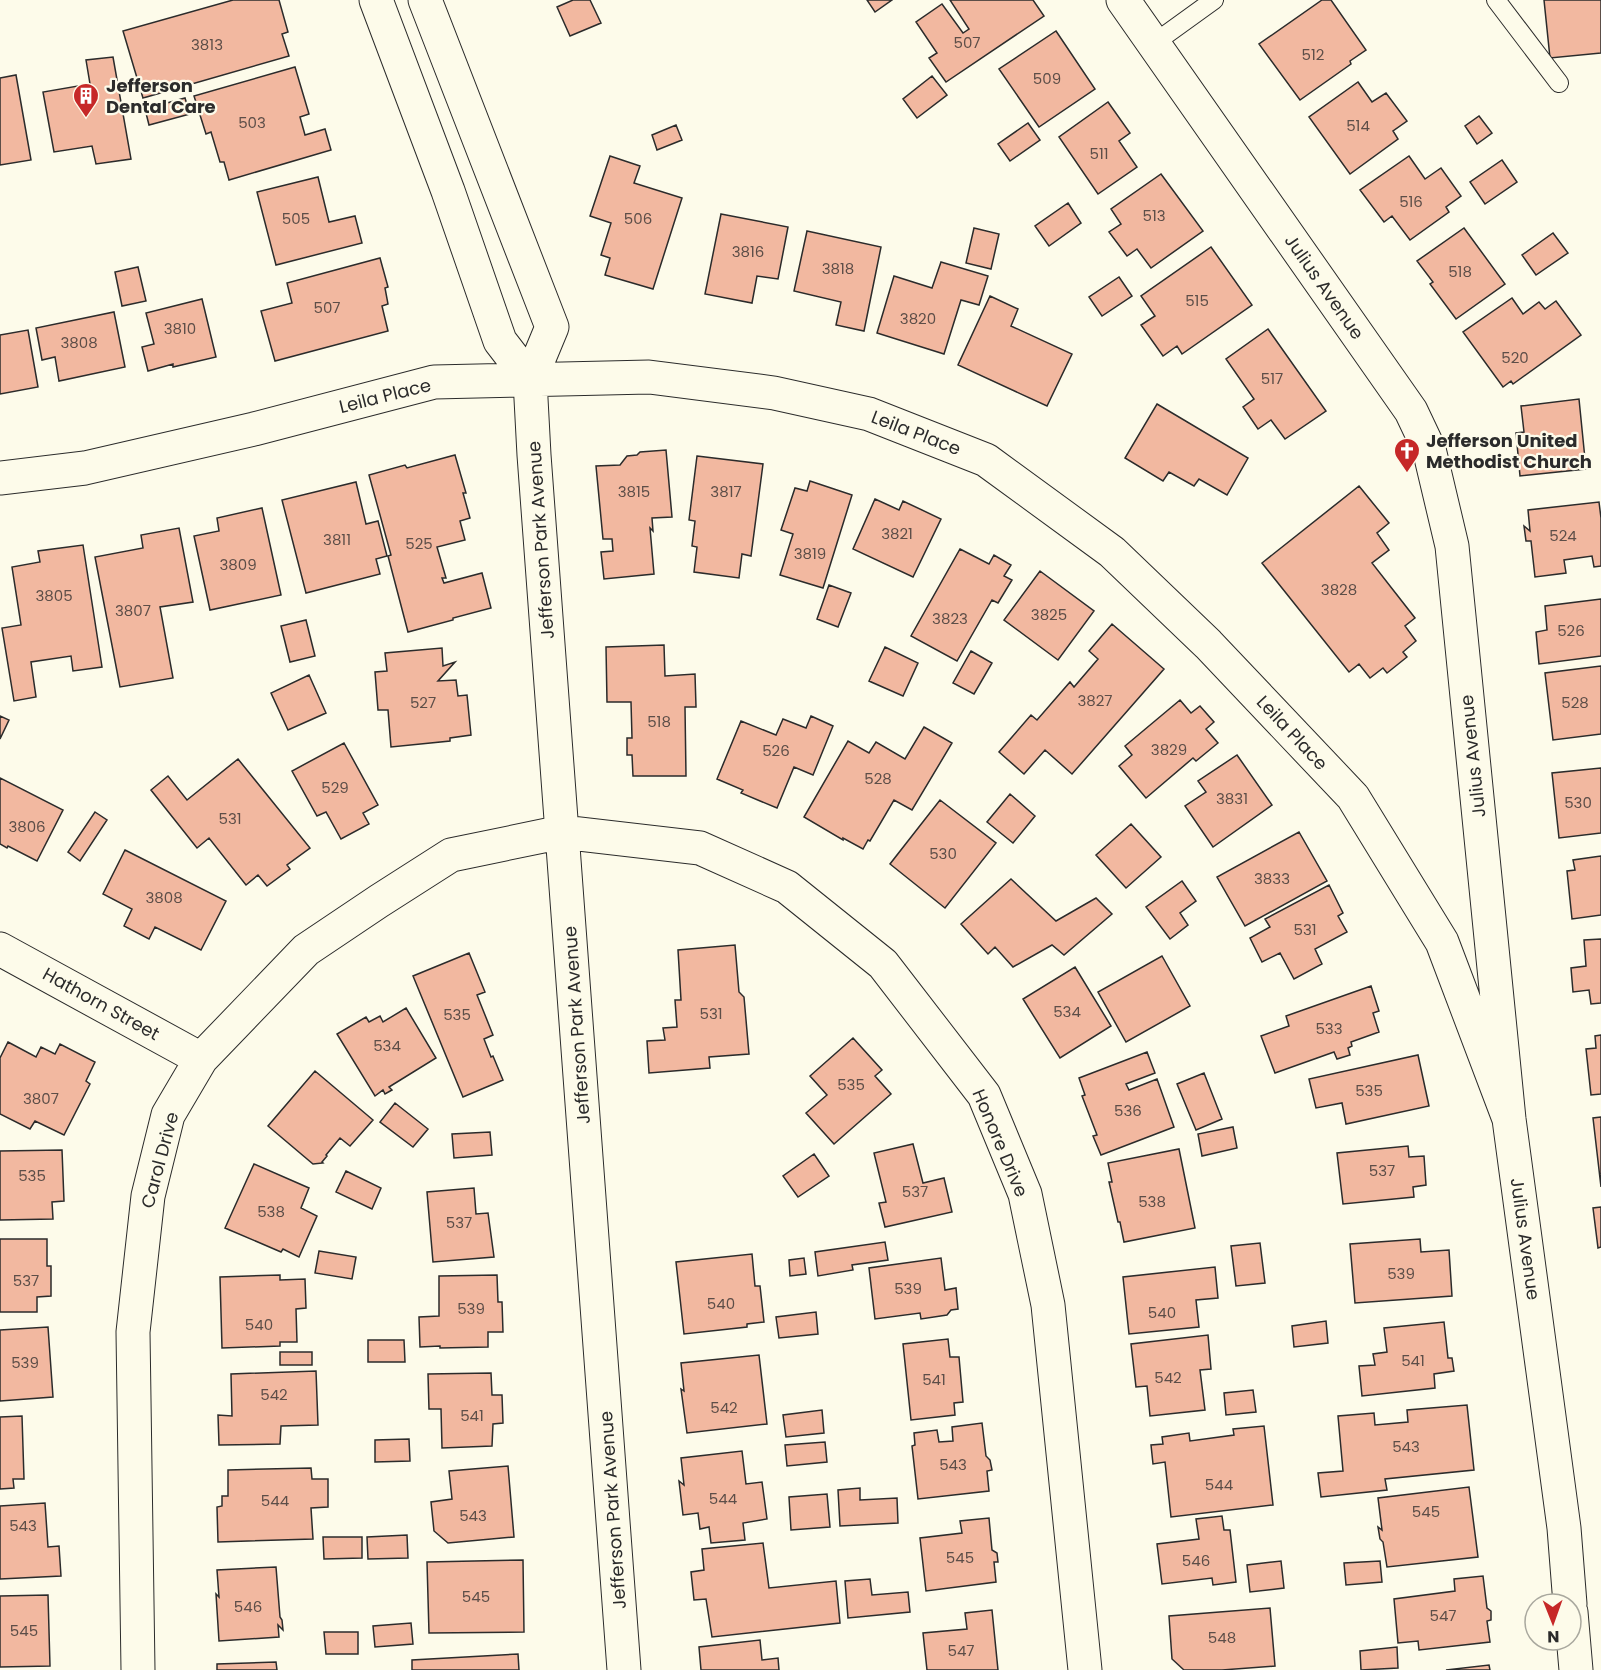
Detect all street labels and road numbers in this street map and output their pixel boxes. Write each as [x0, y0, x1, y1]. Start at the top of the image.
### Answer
street label: Julius Avenue [1279, 229, 1370, 344]
street label: Leila Place [336, 372, 433, 419]
street label: Leila Place [868, 404, 964, 461]
street label: Jefferson Park Avenue [521, 440, 560, 640]
street label: Leila Place [1251, 690, 1334, 776]
street label: Julius Avenue [1454, 693, 1491, 819]
street label: Jefferson Park Avenue [557, 925, 596, 1125]
street label: Hathorn Street [38, 961, 164, 1046]
street label: Honore Drive [967, 1085, 1034, 1201]
street label: Carol Drive [135, 1109, 184, 1211]
street label: Julius Avenue [1505, 1176, 1546, 1302]
street label: Jefferson Park Avenue [593, 1410, 632, 1610]

